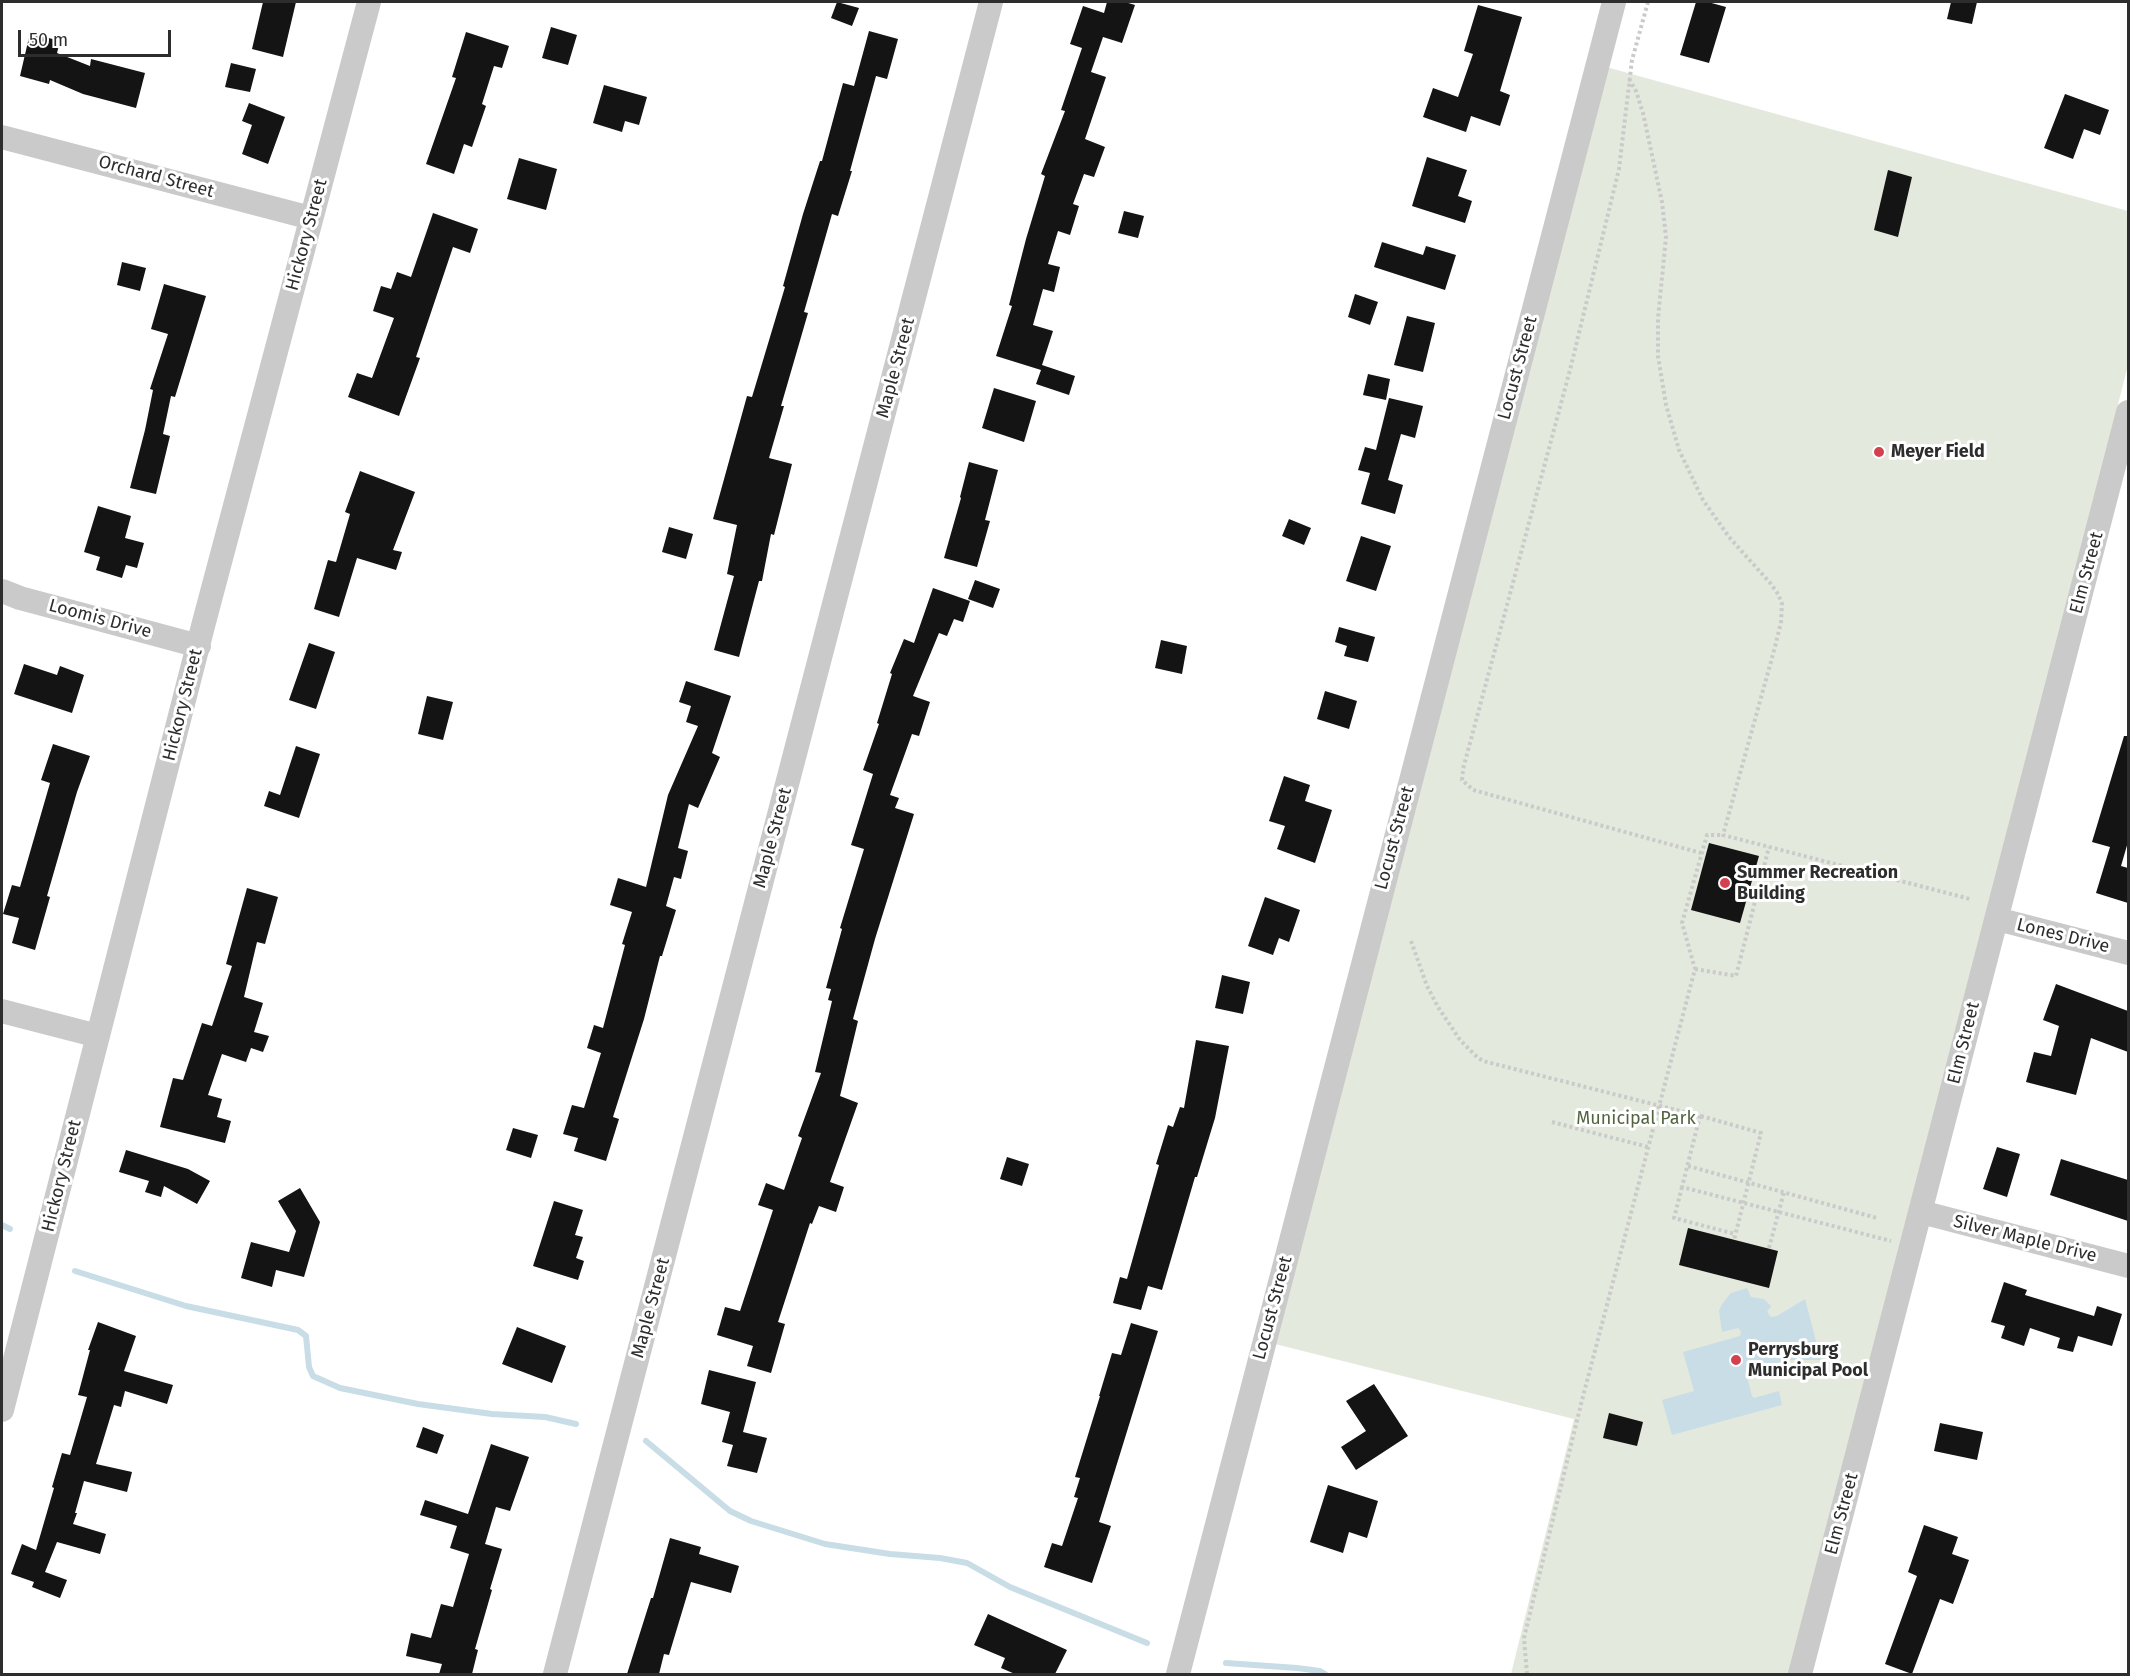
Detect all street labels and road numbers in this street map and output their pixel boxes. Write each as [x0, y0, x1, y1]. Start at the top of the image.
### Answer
street label: Orchard Street [96, 151, 216, 203]
street label: Hickory Street [282, 177, 332, 293]
street label: Locust Street [1494, 314, 1542, 422]
street label: Maple Street [872, 315, 920, 421]
street label: Elm Street [2066, 530, 2108, 616]
street label: Loomis Drive [46, 595, 154, 643]
street label: Hickory Street [159, 647, 207, 763]
street label: Locust Street [1371, 784, 1419, 892]
street label: Maple Street [749, 785, 797, 891]
street label: Lones Drive [2014, 914, 2112, 958]
street label: Elm Street [1943, 1000, 1985, 1086]
street label: Hickory Street [38, 1118, 86, 1234]
street label: Silver Maple Drive [1951, 1211, 2099, 1267]
street label: Locust Street [1249, 1254, 1297, 1362]
street label: Maple Street [627, 1255, 675, 1361]
street label: Elm Street [1821, 1471, 1863, 1557]

